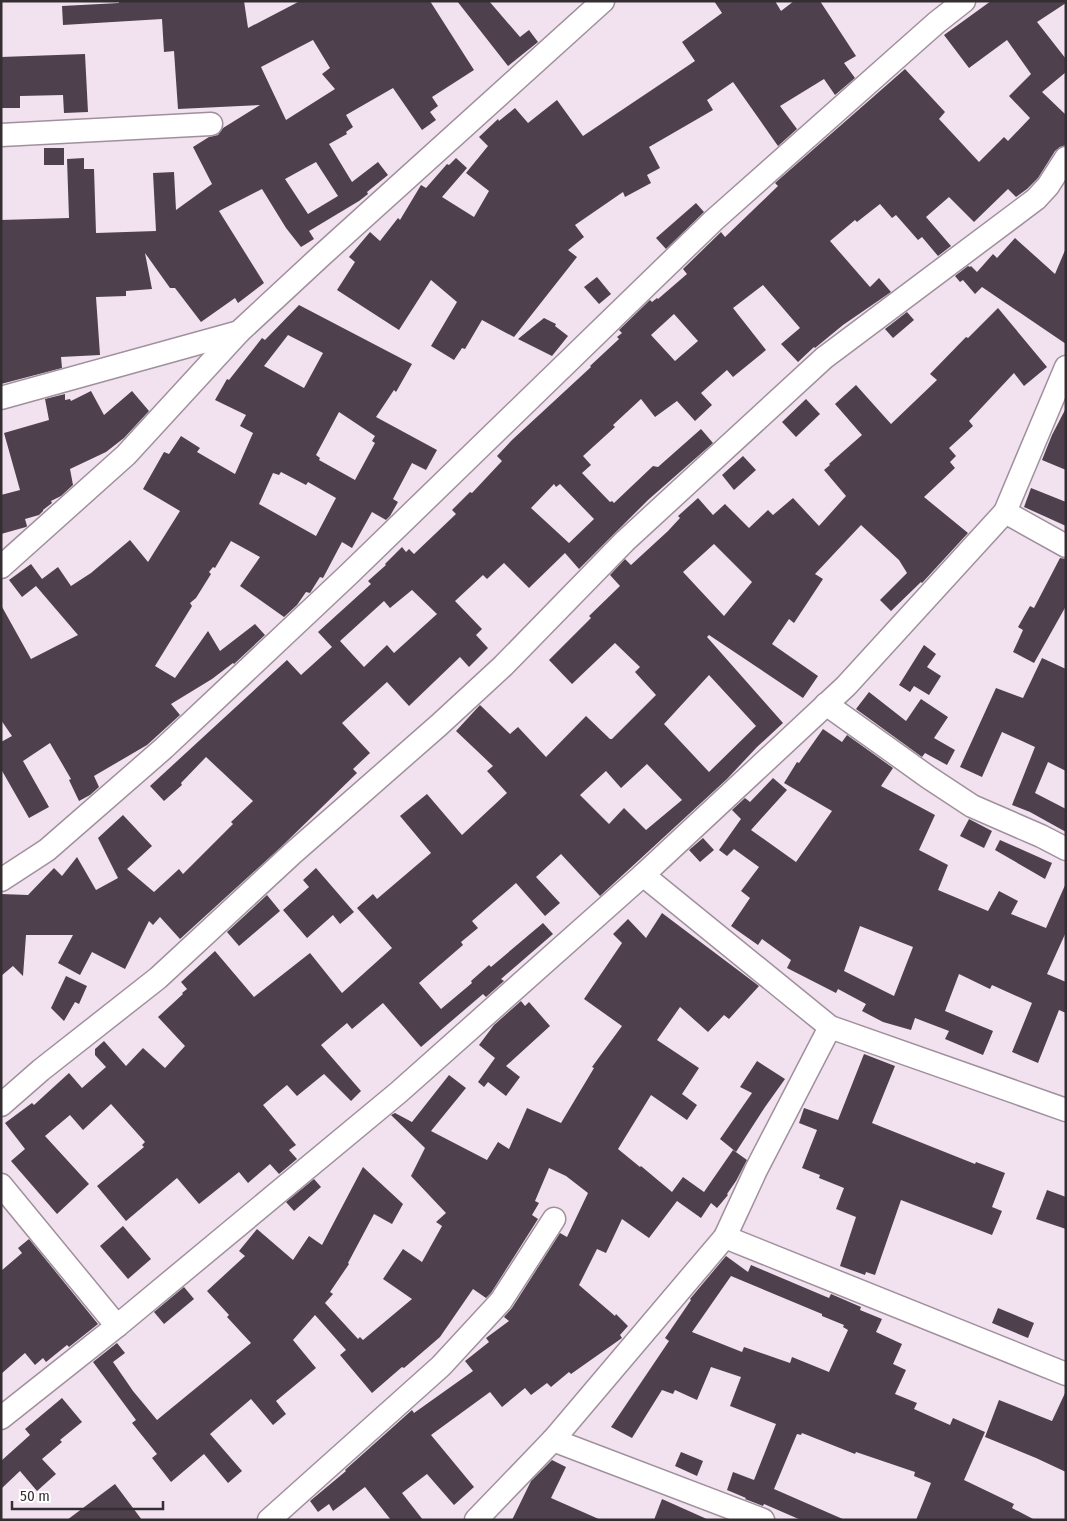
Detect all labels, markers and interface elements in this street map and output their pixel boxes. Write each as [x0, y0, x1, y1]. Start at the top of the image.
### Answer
scale bar [12, 1478, 164, 1510]
text: 50 m [20, 1487, 50, 1505]

